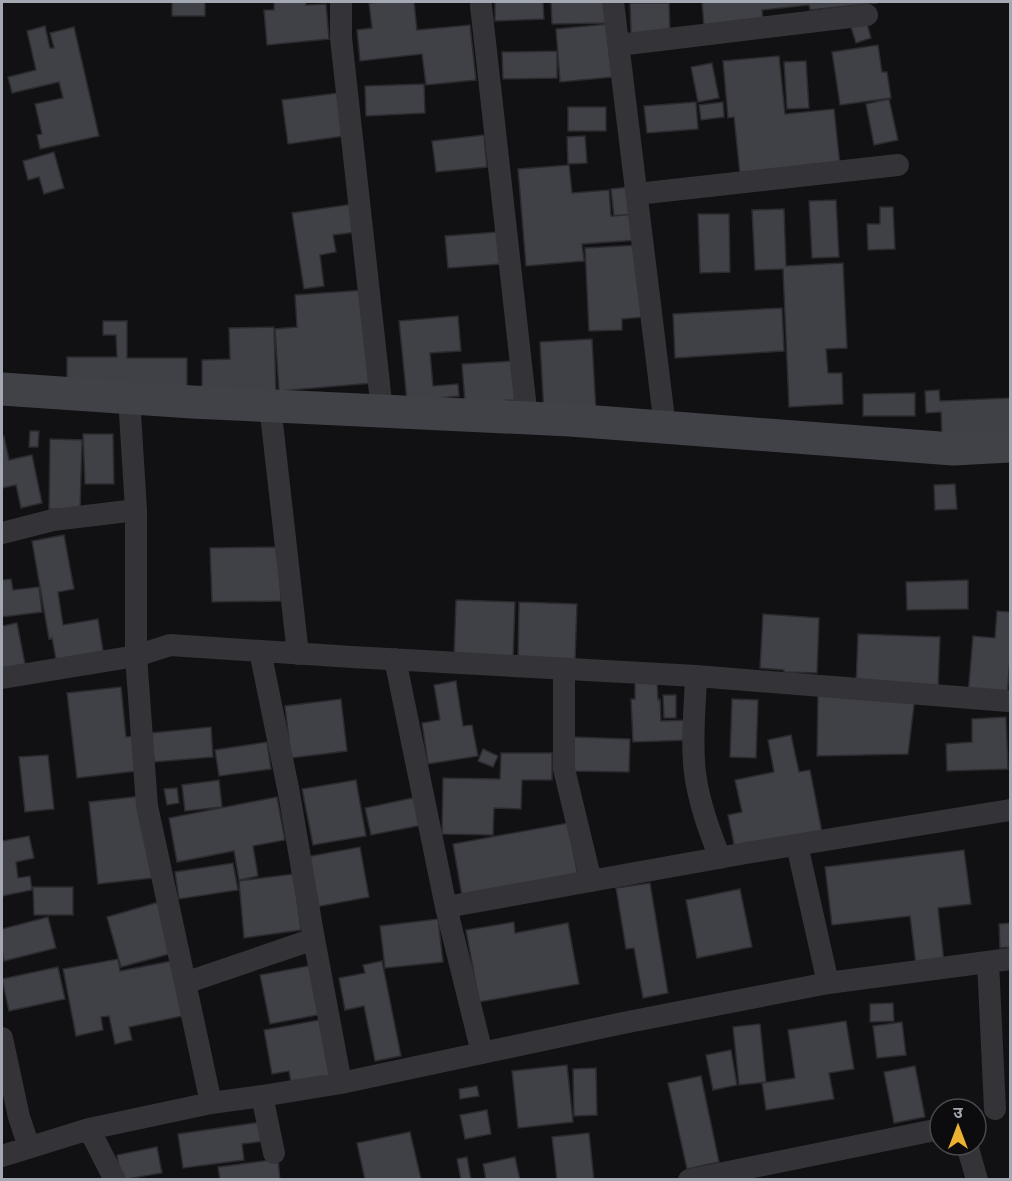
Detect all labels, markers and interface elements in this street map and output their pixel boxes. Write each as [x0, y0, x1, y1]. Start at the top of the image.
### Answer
north arrow [928, 1097, 988, 1157]
text: उ [953, 1101, 963, 1123]

